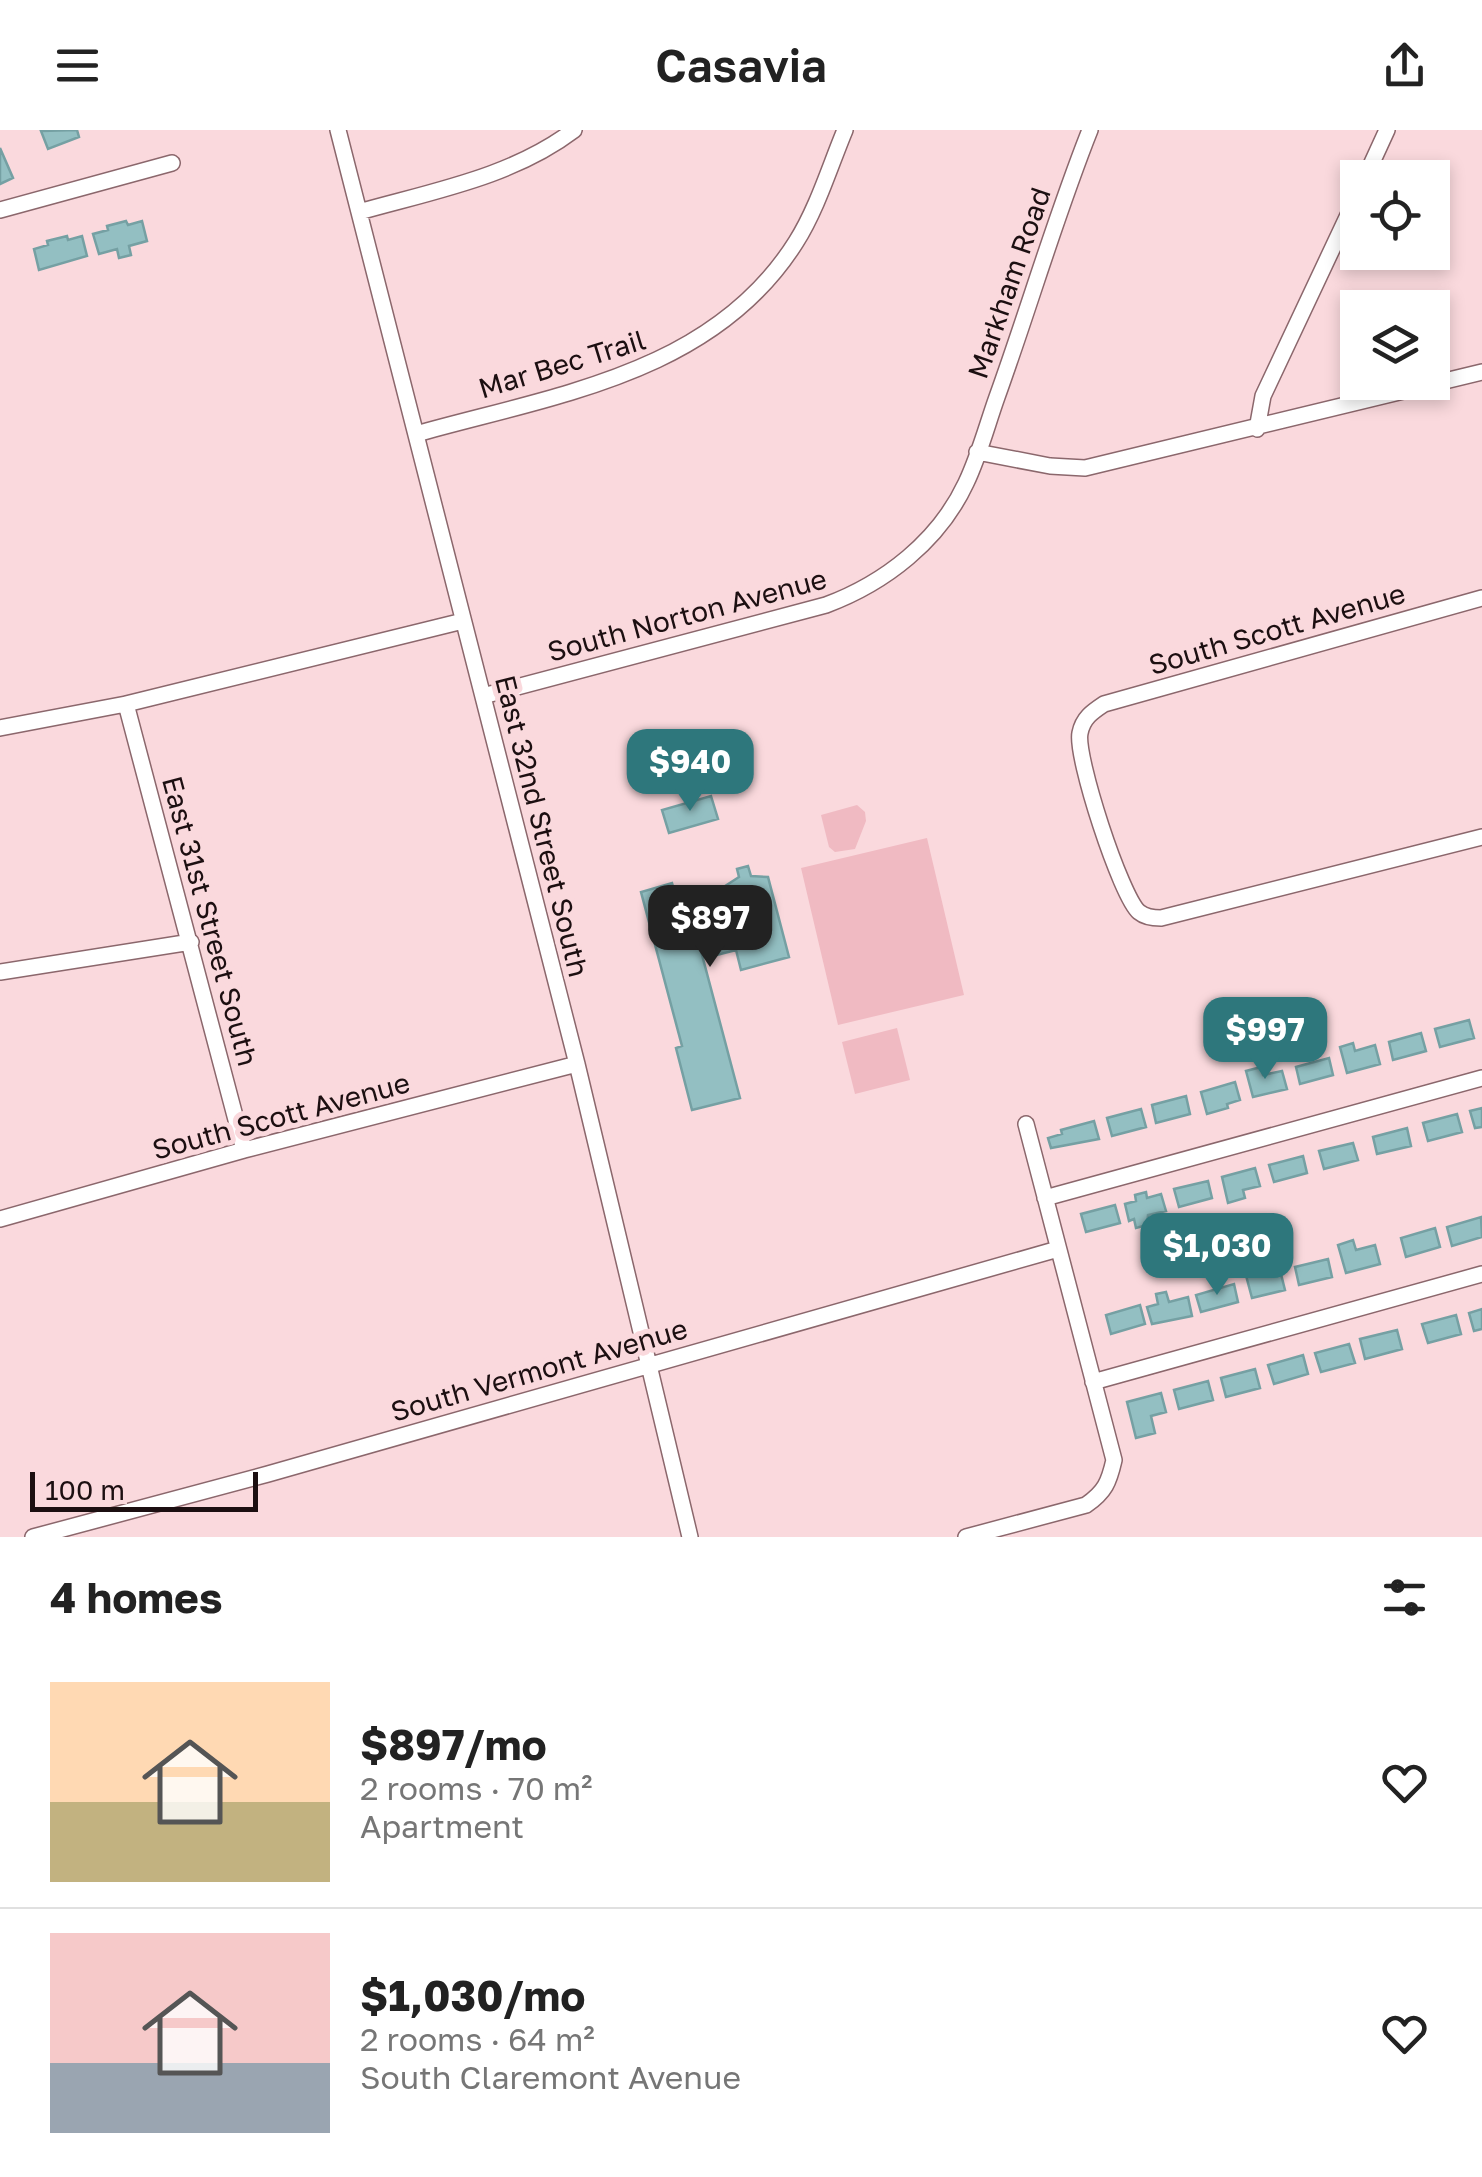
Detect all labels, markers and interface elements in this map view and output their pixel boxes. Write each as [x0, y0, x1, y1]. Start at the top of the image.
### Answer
icon: menu [50, 38, 105, 93]
text: Casavia [655, 38, 827, 92]
icon: share [1377, 38, 1432, 93]
map controls [1340, 160, 1450, 400]
button: locate [1340, 160, 1450, 270]
street label: Markham Road [960, 183, 1057, 383]
button: layers [1340, 290, 1450, 400]
street label: Mar Bec Trail [474, 322, 649, 405]
street label: South Norton Avenue [544, 561, 830, 668]
street label: South Scott Avenue [1145, 576, 1409, 681]
street label: East 32nd Street South [489, 672, 596, 980]
pin: $940 [631, 729, 749, 814]
text: $940 [649, 742, 731, 780]
street label: East 31st Street South [156, 772, 265, 1069]
pin: $897 [651, 885, 769, 970]
text: $897 [670, 898, 750, 936]
pin: $997 [1206, 997, 1324, 1082]
text: $997 [1225, 1010, 1305, 1048]
street label: South Scott Avenue [149, 1065, 413, 1166]
pin: $1,030 [1136, 1213, 1298, 1298]
text: $1,030 [1162, 1226, 1272, 1264]
street label: South Vermont Avenue [387, 1311, 691, 1428]
scale bar [30, 1467, 258, 1512]
text: 100 m [45, 1473, 125, 1506]
icon: filters [1377, 1570, 1432, 1625]
text: 4 homes [50, 1572, 222, 1622]
text: $897/mo [360, 1719, 547, 1769]
icon: home [130, 1722, 250, 1842]
icon: heart [1377, 1755, 1432, 1810]
text: 2 rooms · 70 m² [360, 1769, 593, 1807]
text: Apartment [360, 1807, 524, 1845]
text: $1,030/mo [360, 1970, 586, 2020]
icon: home [130, 1973, 250, 2093]
icon: heart [1377, 2006, 1432, 2061]
text: 2 rooms · 64 m² [360, 2020, 595, 2058]
text: South Claremont Avenue [360, 2058, 741, 2096]

